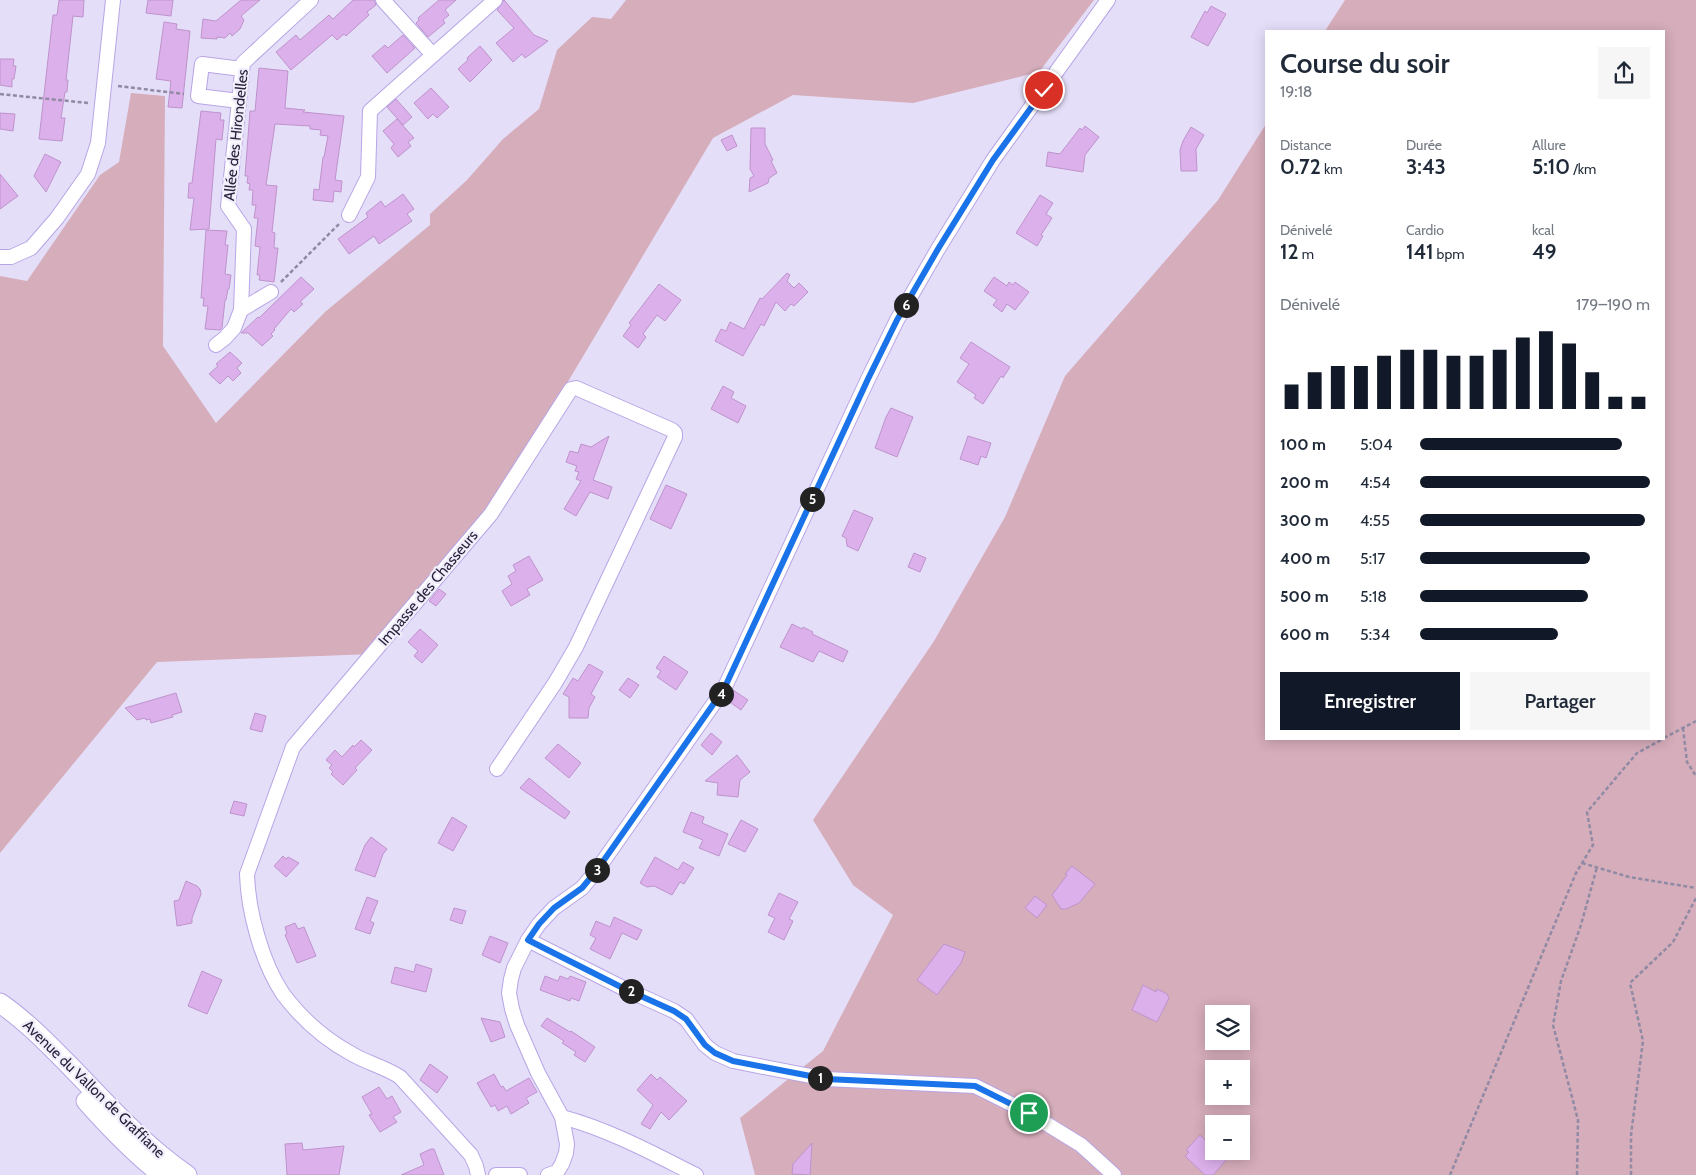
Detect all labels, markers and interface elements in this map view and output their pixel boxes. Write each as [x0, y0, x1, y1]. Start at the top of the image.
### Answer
text: Course du soir [1280, 46, 1450, 80]
button: share [1598, 47, 1650, 99]
street label: Allée des Hirondelles [220, 68, 252, 202]
pin [1023, 69, 1065, 111]
icon: check [1030, 76, 1058, 104]
text: 19:18 [1280, 82, 1313, 101]
text: Distance [1280, 136, 1332, 154]
text: Durée [1406, 136, 1442, 154]
text: Allure [1532, 136, 1566, 154]
text: 0.72 [1280, 154, 1321, 179]
text: 3:43 [1406, 154, 1446, 179]
text: 5:10 [1532, 154, 1570, 179]
text: km [1321, 160, 1342, 178]
text: /km [1570, 160, 1596, 178]
text: Dénivelé [1280, 221, 1332, 239]
text: Cardio [1406, 221, 1444, 239]
text: kcal [1532, 221, 1554, 239]
text: 12 [1280, 239, 1299, 264]
text: 141 [1406, 239, 1433, 264]
text: 49 [1532, 239, 1557, 264]
text: m [1299, 245, 1314, 263]
text: bpm [1433, 245, 1464, 263]
pin: 6 [894, 292, 918, 318]
text: Dénivelé [1280, 295, 1340, 314]
text: 179–190 m [1576, 295, 1650, 314]
text: 6 [903, 296, 910, 314]
text: 100 m [1280, 435, 1326, 454]
text: 5:04 [1360, 435, 1392, 454]
text: 200 m [1280, 473, 1329, 492]
text: 4:54 [1360, 473, 1390, 492]
pin: 5 [800, 486, 824, 512]
text: 5 [809, 490, 816, 508]
text: 300 m [1280, 511, 1329, 530]
text: 4:55 [1360, 511, 1390, 530]
street label: Impasse des Chasseurs [375, 527, 481, 649]
text: 400 m [1280, 549, 1330, 568]
text: 5:17 [1360, 549, 1385, 568]
text: 500 m [1280, 587, 1329, 606]
text: 5:18 [1360, 587, 1387, 606]
text: 600 m [1280, 625, 1329, 644]
text: 5:34 [1360, 625, 1390, 644]
button: Enregistrer [1280, 672, 1460, 730]
button: Partager [1470, 672, 1650, 730]
pin: 4 [708, 682, 734, 706]
text: 4 [717, 685, 726, 703]
pin: 3 [584, 858, 610, 882]
text: 3 [594, 861, 601, 879]
pin: 2 [618, 978, 644, 1004]
text: 2 [628, 982, 635, 1000]
map controls [1205, 1005, 1250, 1160]
button: layers [1205, 1005, 1250, 1050]
street label: Avenue du Vallon de Graffiane [19, 1016, 169, 1162]
button: + [1205, 1060, 1250, 1105]
pin: 1 [808, 1066, 832, 1090]
text: 1 [818, 1069, 823, 1087]
pin [1008, 1092, 1050, 1134]
icon: arrive [1015, 1099, 1043, 1127]
button: − [1205, 1115, 1250, 1160]

